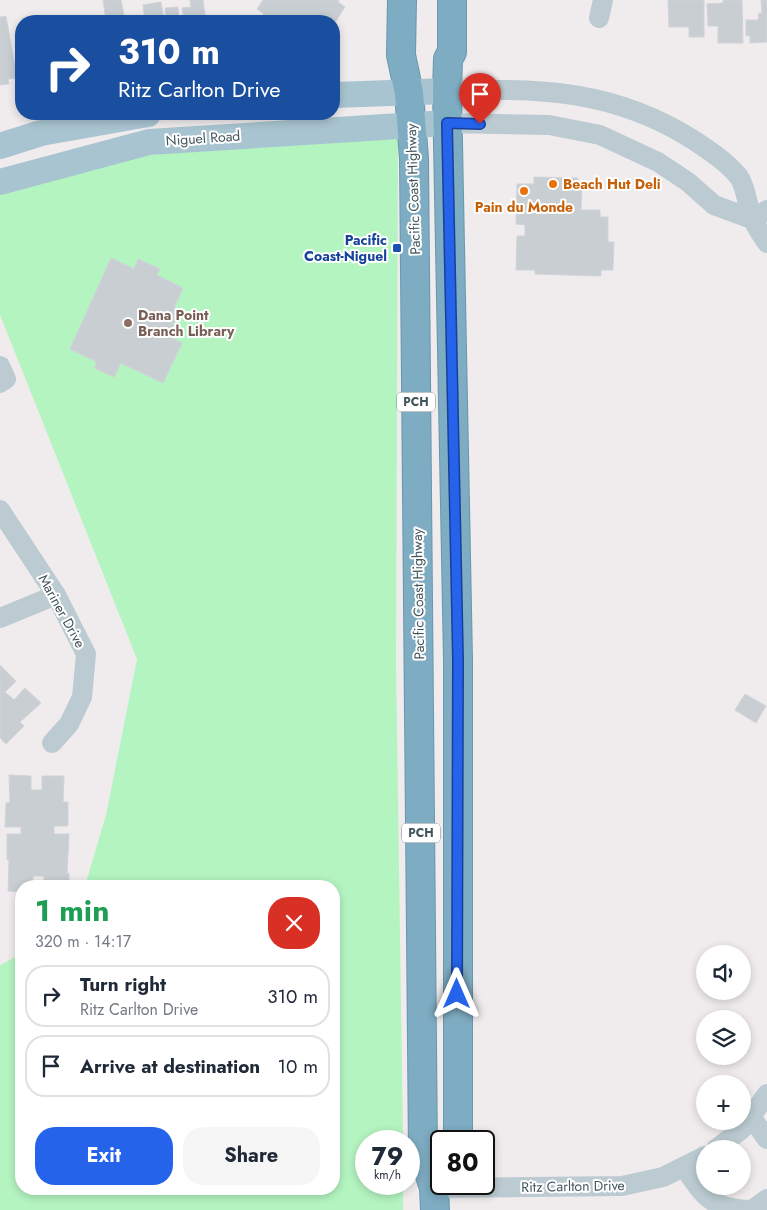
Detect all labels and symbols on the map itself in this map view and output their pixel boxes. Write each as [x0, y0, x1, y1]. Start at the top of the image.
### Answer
pin [459, 73, 501, 124]
street label: Pacific Coast Highway [401, 122, 425, 255]
street label: Niguel Road [165, 125, 241, 151]
place label: Beach Hut Deli [563, 174, 661, 194]
marker: Beach Hut Deli [547, 178, 559, 190]
marker: Pain du Monde [518, 185, 530, 197]
place label: Pain du Monde [475, 197, 573, 217]
place label: Pacific Coast-Niguel [304, 230, 387, 266]
marker: Pacific Coast-Niguel [391, 242, 403, 254]
place label: Dana Point Branch Library [138, 305, 235, 341]
marker: Dana Point Branch Library [122, 317, 134, 329]
road number: PCH [397, 392, 435, 412]
street label: Pacific Coast Highway [407, 527, 429, 660]
street label: Mariner Drive [34, 571, 90, 651]
road number: PCH [402, 824, 440, 842]
position arrow [430, 967, 482, 1019]
speed limit sign: 80 [430, 1130, 495, 1195]
street label: Ritz Carlton Drive [521, 1175, 625, 1197]

